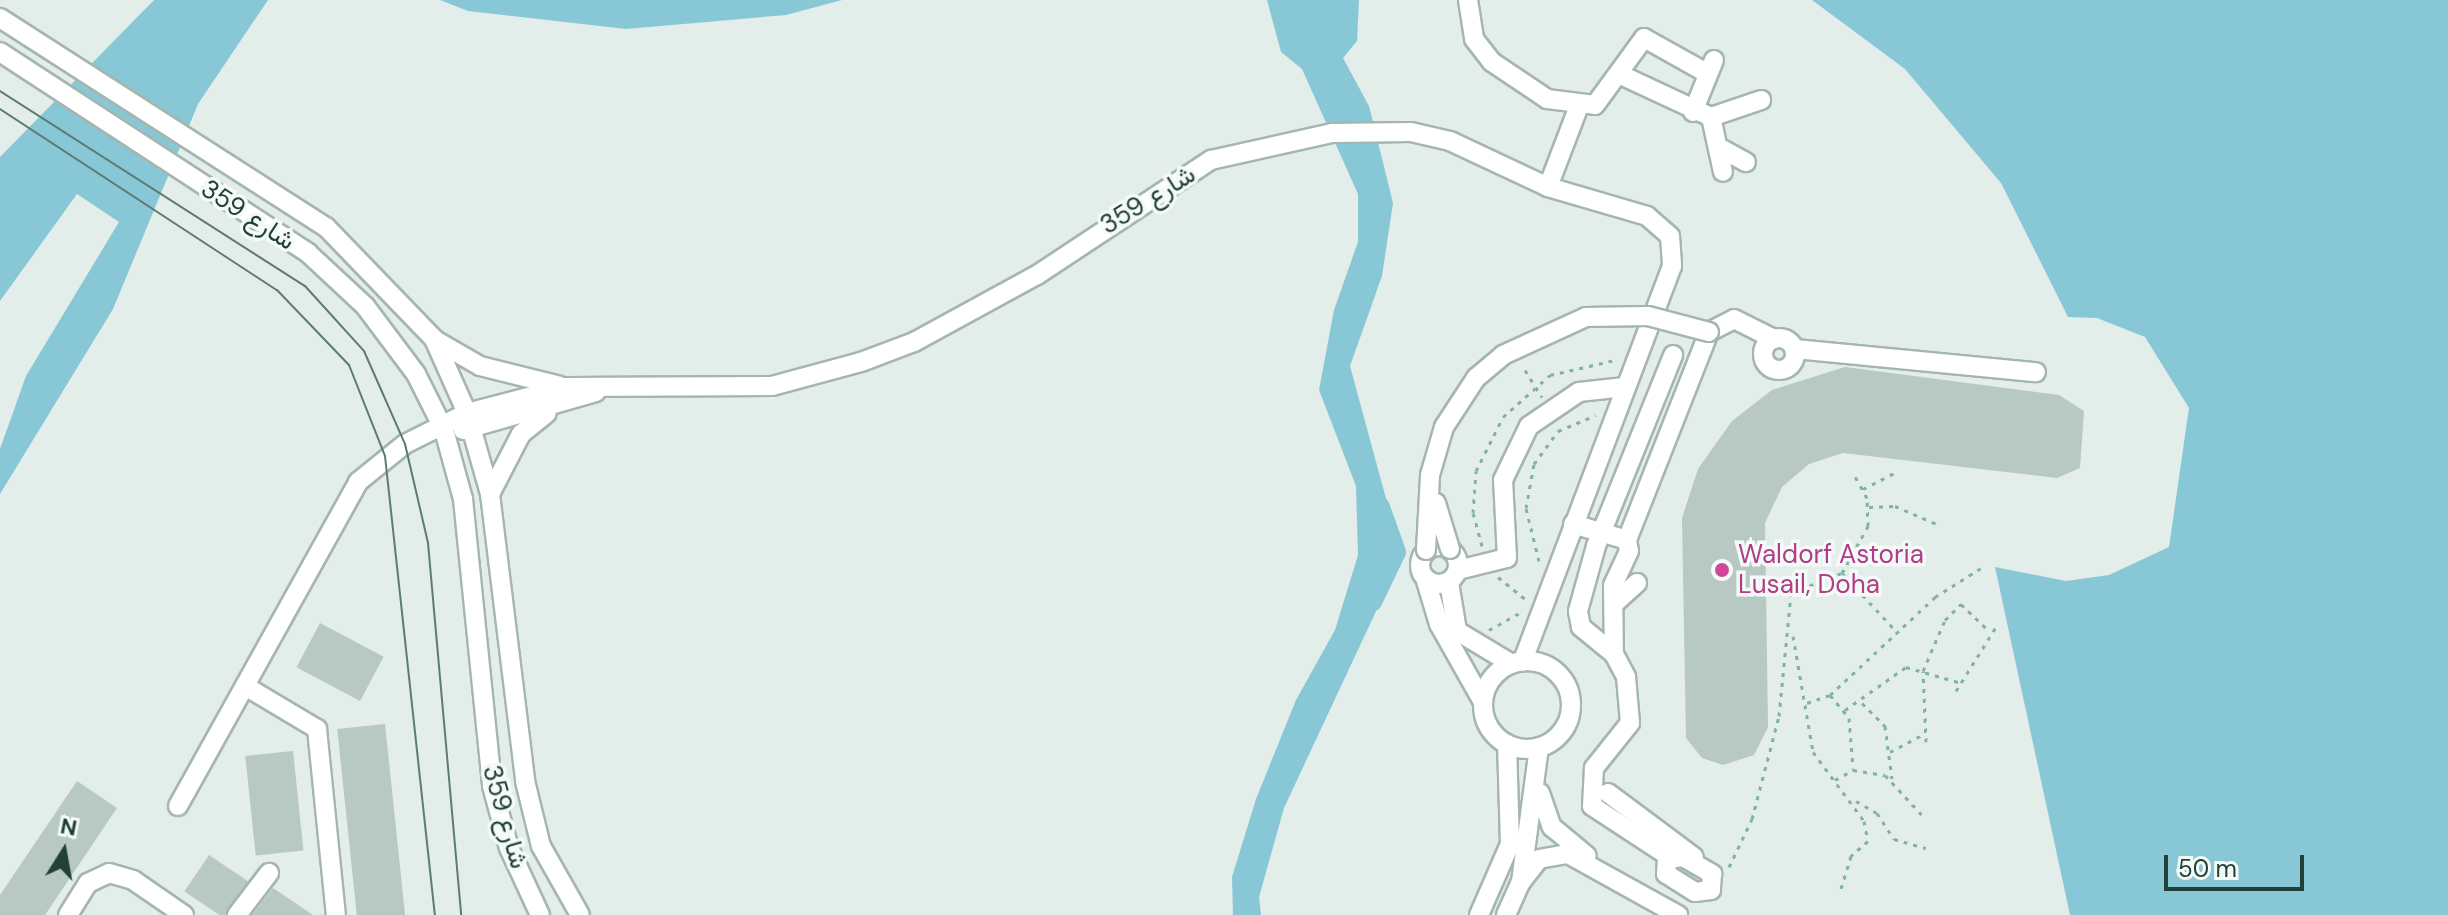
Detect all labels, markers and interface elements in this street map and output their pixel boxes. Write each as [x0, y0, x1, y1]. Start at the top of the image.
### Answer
street label: شارع 359 [1095, 159, 1201, 241]
street label: شارع 359 [195, 173, 301, 257]
place label: Waldorf Astoria Lusail, Doha [1738, 539, 1924, 600]
marker: Waldorf Astoria Lusail, Doha [1713, 561, 1731, 579]
street label: شارع 359 [475, 762, 535, 872]
north arrow [24, 811, 104, 891]
text: N [58, 811, 79, 843]
scale bar [2168, 839, 2308, 889]
text: 50 m [2178, 853, 2237, 884]

